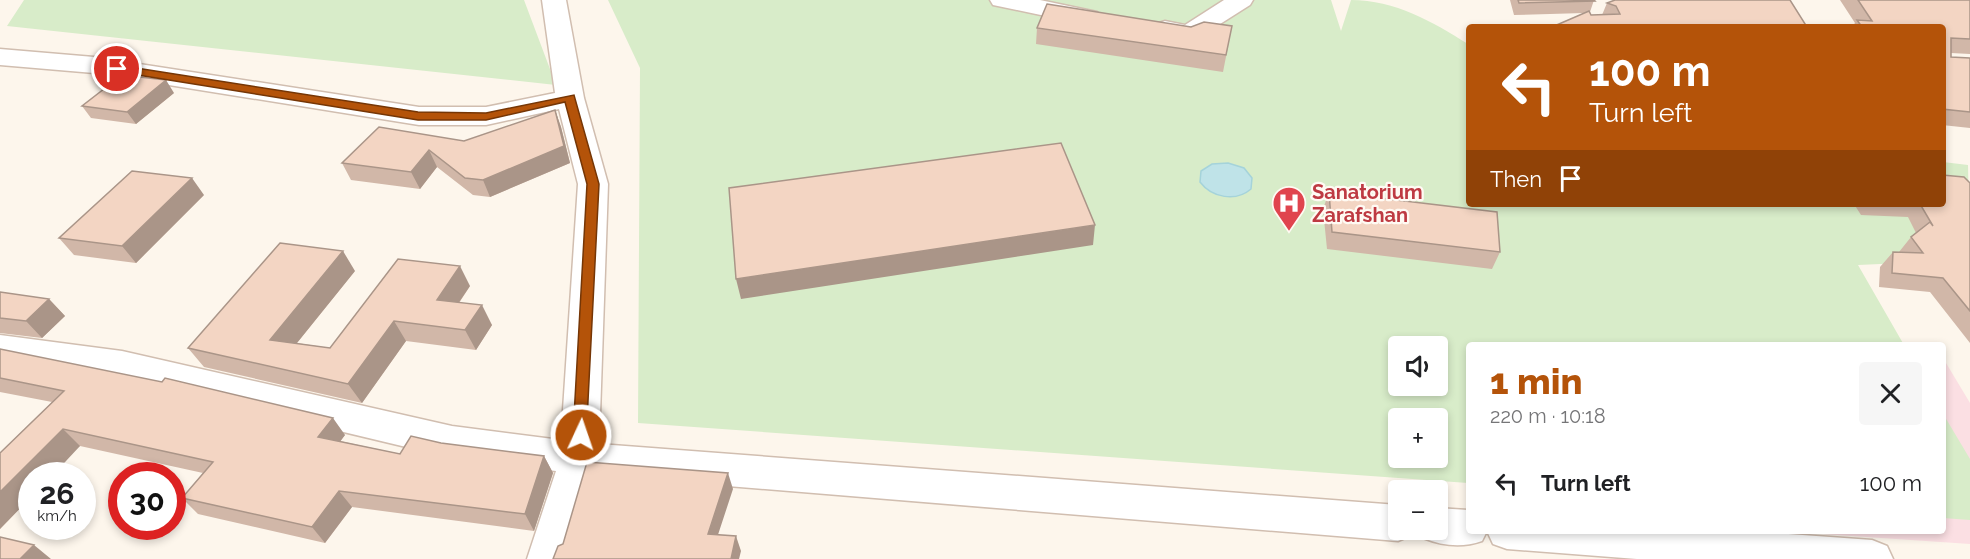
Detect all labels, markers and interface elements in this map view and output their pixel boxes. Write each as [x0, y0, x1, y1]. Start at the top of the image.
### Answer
pin [91, 43, 142, 94]
text: 100 m [1589, 47, 1711, 96]
icon: left [1490, 48, 1568, 126]
icon: arrive [100, 52, 133, 85]
text: Turn left [1589, 97, 1692, 128]
icon: arrive [1554, 162, 1587, 195]
text: Then [1490, 166, 1542, 192]
place label: Sanatorium Zarafshan [1312, 180, 1423, 227]
hospital icon: Sanatorium Zarafshan [1271, 185, 1307, 232]
map controls [1388, 336, 1448, 540]
button: sound [1388, 336, 1448, 396]
text: 1 min [1490, 360, 1582, 402]
button: close [1859, 362, 1922, 425]
position arrow [549, 403, 613, 467]
text: 220 m · 10:18 [1490, 404, 1606, 428]
button: + [1388, 408, 1448, 468]
speed limit sign: 30 [108, 462, 186, 540]
icon: left [1490, 467, 1523, 500]
text: Turn left [1541, 470, 1631, 496]
text: 100 m [1860, 470, 1922, 496]
text: 26 [39, 476, 75, 511]
button: − [1388, 480, 1448, 540]
text: km/h [37, 507, 77, 525]

